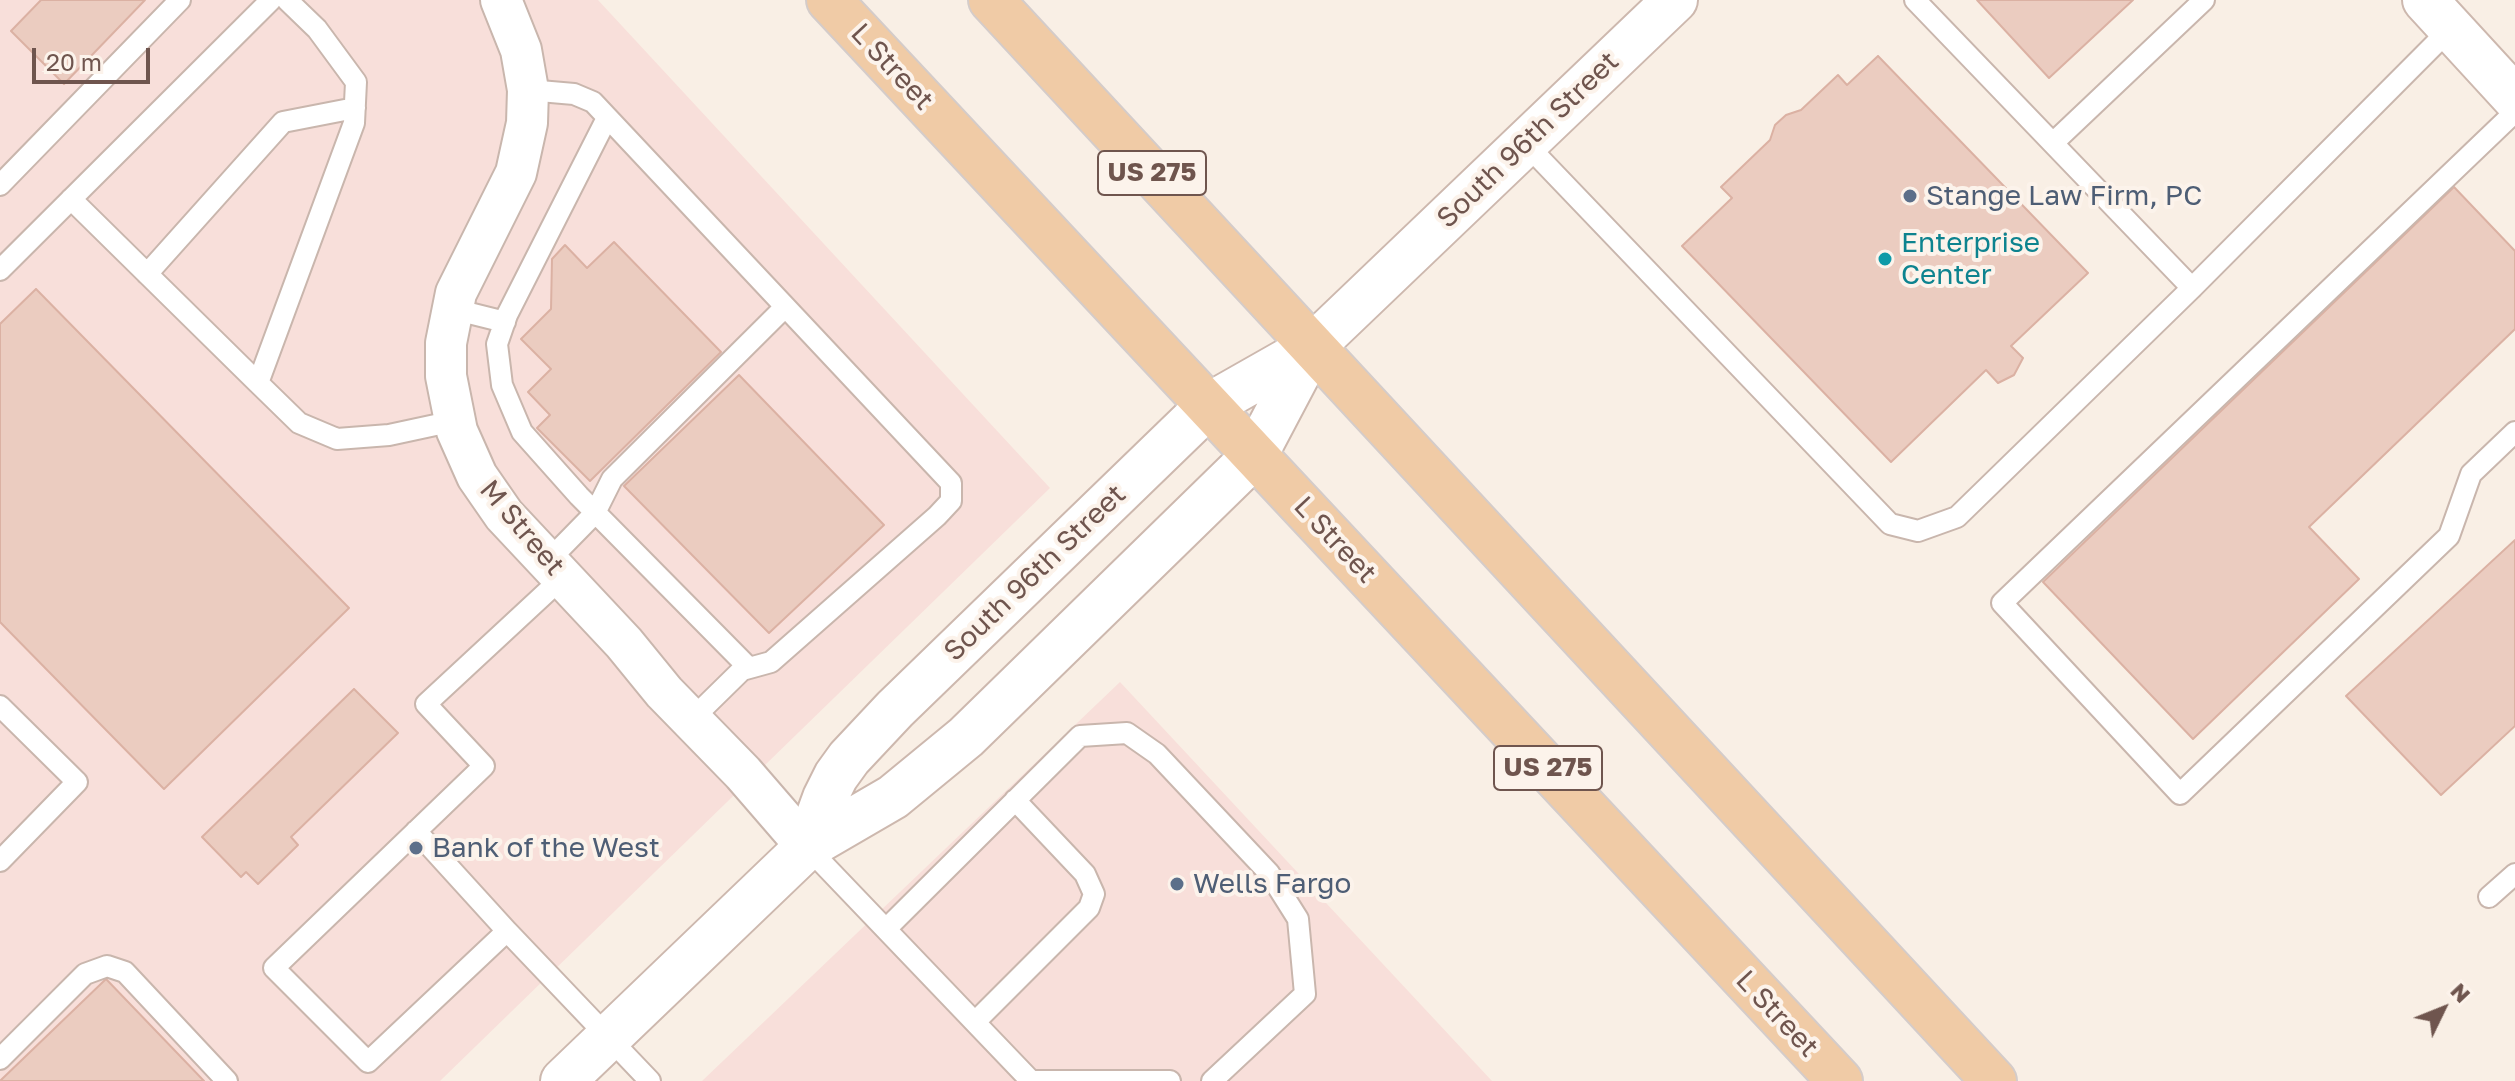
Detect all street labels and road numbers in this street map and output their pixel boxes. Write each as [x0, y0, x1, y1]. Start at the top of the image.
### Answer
street label: L Street [844, 17, 940, 117]
street label: South 96th Street [1430, 45, 1626, 235]
road number: US 275 [1098, 151, 1206, 195]
street label: M Street [473, 474, 571, 582]
street label: South 96th Street [937, 478, 1133, 668]
street label: L Street [1287, 490, 1383, 590]
road number: US 275 [1494, 746, 1602, 790]
street label: L Street [1729, 964, 1825, 1064]

